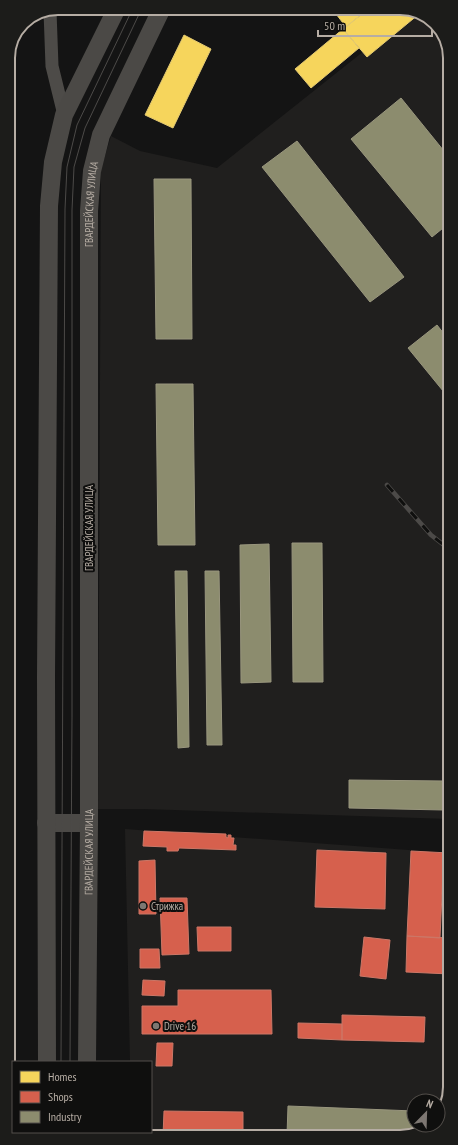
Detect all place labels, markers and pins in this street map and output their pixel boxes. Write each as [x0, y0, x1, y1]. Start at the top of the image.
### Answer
place label: Стрижка [151, 899, 183, 913]
marker: Стрижка [138, 901, 148, 911]
place label: Drive 16 [164, 1019, 196, 1033]
marker: Drive 16 [151, 1021, 161, 1031]

